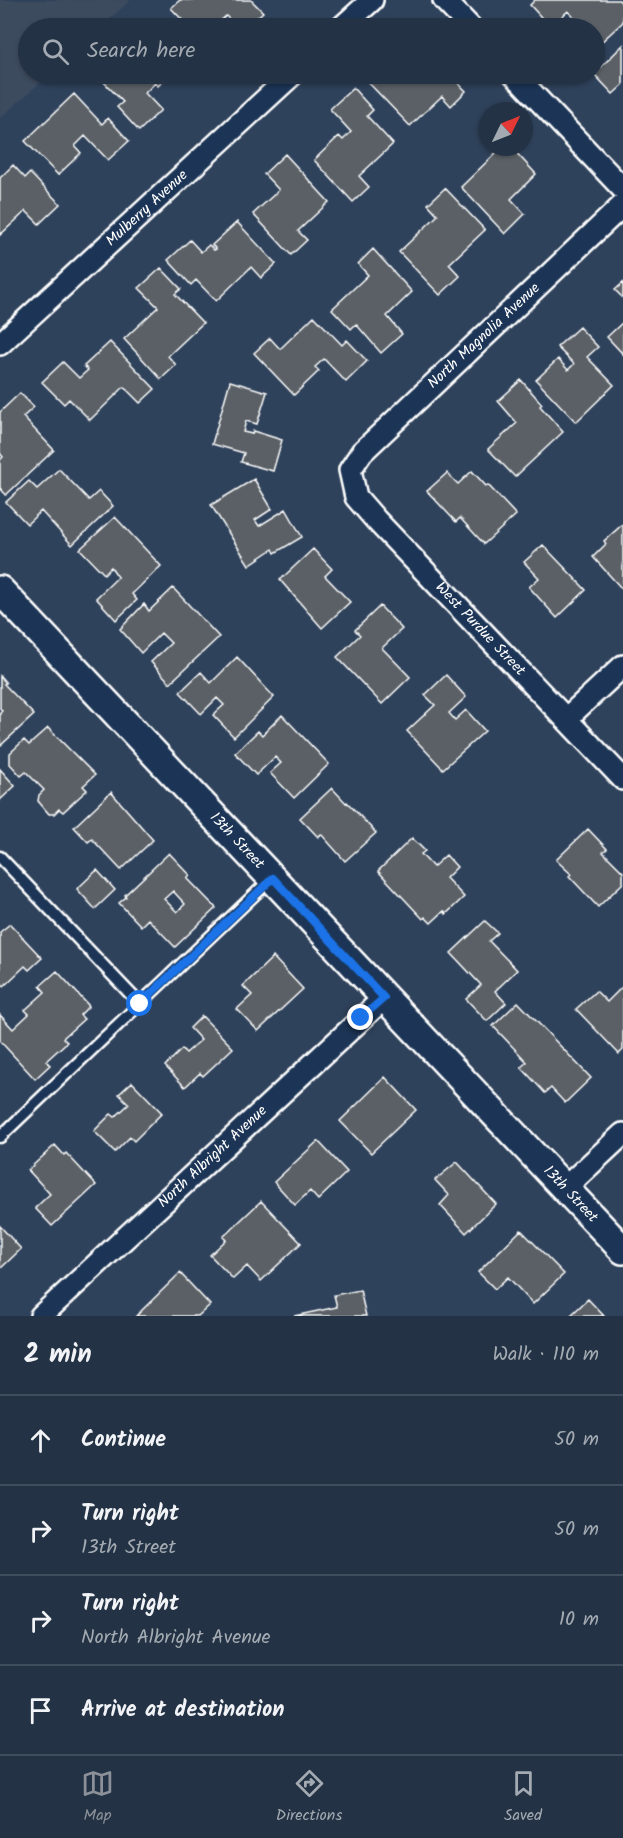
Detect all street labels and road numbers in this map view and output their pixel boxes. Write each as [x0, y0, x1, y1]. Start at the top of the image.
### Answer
street label: Mulberry Avenue [100, 164, 194, 253]
street label: North Magnolia Avenue [422, 277, 546, 395]
street label: West Purdue Street [429, 577, 531, 682]
street label: 13th Street [204, 807, 270, 875]
street label: North Albright Avenue [152, 1100, 273, 1214]
street label: 13th Street [537, 1160, 604, 1229]

